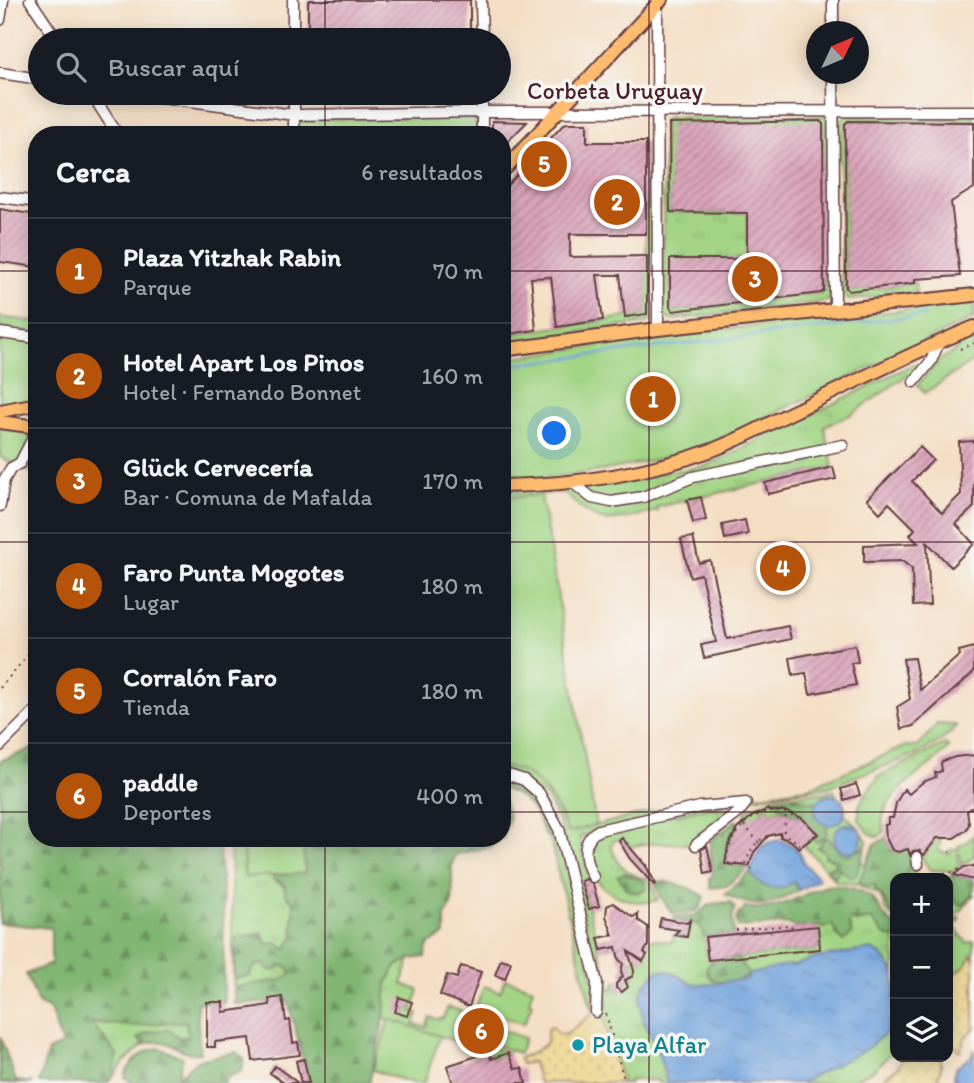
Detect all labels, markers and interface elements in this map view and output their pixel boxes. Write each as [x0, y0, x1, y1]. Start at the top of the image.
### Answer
north arrow [806, 21, 869, 84]
search box [28, 28, 511, 105]
icon: search [52, 48, 90, 86]
text: Buscar aquí [108, 51, 239, 83]
street label: Corbeta Uruguay [527, 76, 704, 105]
pin: 5 [521, 138, 567, 190]
text: Cerca [56, 153, 130, 190]
text: 6 resultados [361, 158, 483, 186]
pin: 2 [594, 176, 640, 228]
text: Plaza Yitzhak Rabin [123, 241, 341, 273]
pin: 3 [732, 253, 778, 305]
text: 1 [74, 257, 84, 285]
text: 70 m [433, 257, 483, 285]
text: Parque [123, 273, 192, 301]
text: Hotel Apart Los Pinos [123, 346, 364, 378]
text: 2 [73, 362, 85, 390]
text: 160 m [421, 362, 483, 390]
pin: 1 [630, 373, 676, 425]
text: Hotel · Fernando Bonnet [123, 378, 361, 406]
your location [537, 416, 571, 450]
text: Glück Cervecería [123, 451, 313, 483]
text: 3 [73, 467, 85, 495]
text: 170 m [422, 467, 483, 495]
text: Bar · Comuna de Mafalda [123, 483, 372, 511]
pin: 4 [760, 542, 806, 594]
text: Faro Punta Mogotes [123, 556, 345, 588]
text: 4 [72, 572, 86, 600]
text: 180 m [421, 572, 483, 600]
text: Lugar [123, 588, 179, 616]
text: Corralón Faro [123, 661, 277, 693]
text: 5 [73, 677, 85, 705]
text: 180 m [421, 677, 483, 705]
text: Tienda [123, 693, 190, 721]
text: paddle [123, 766, 198, 798]
text: 6 [73, 782, 85, 810]
text: 400 m [416, 782, 483, 810]
text: Deportes [123, 798, 212, 826]
map controls [890, 873, 953, 1062]
button: + [890, 873, 953, 936]
button: − [890, 936, 953, 999]
button: layers [890, 999, 953, 1062]
pin: 6 [458, 1005, 504, 1057]
place label: Playa Alfar [592, 1030, 706, 1059]
marker: Playa Alfar [570, 1037, 586, 1053]

